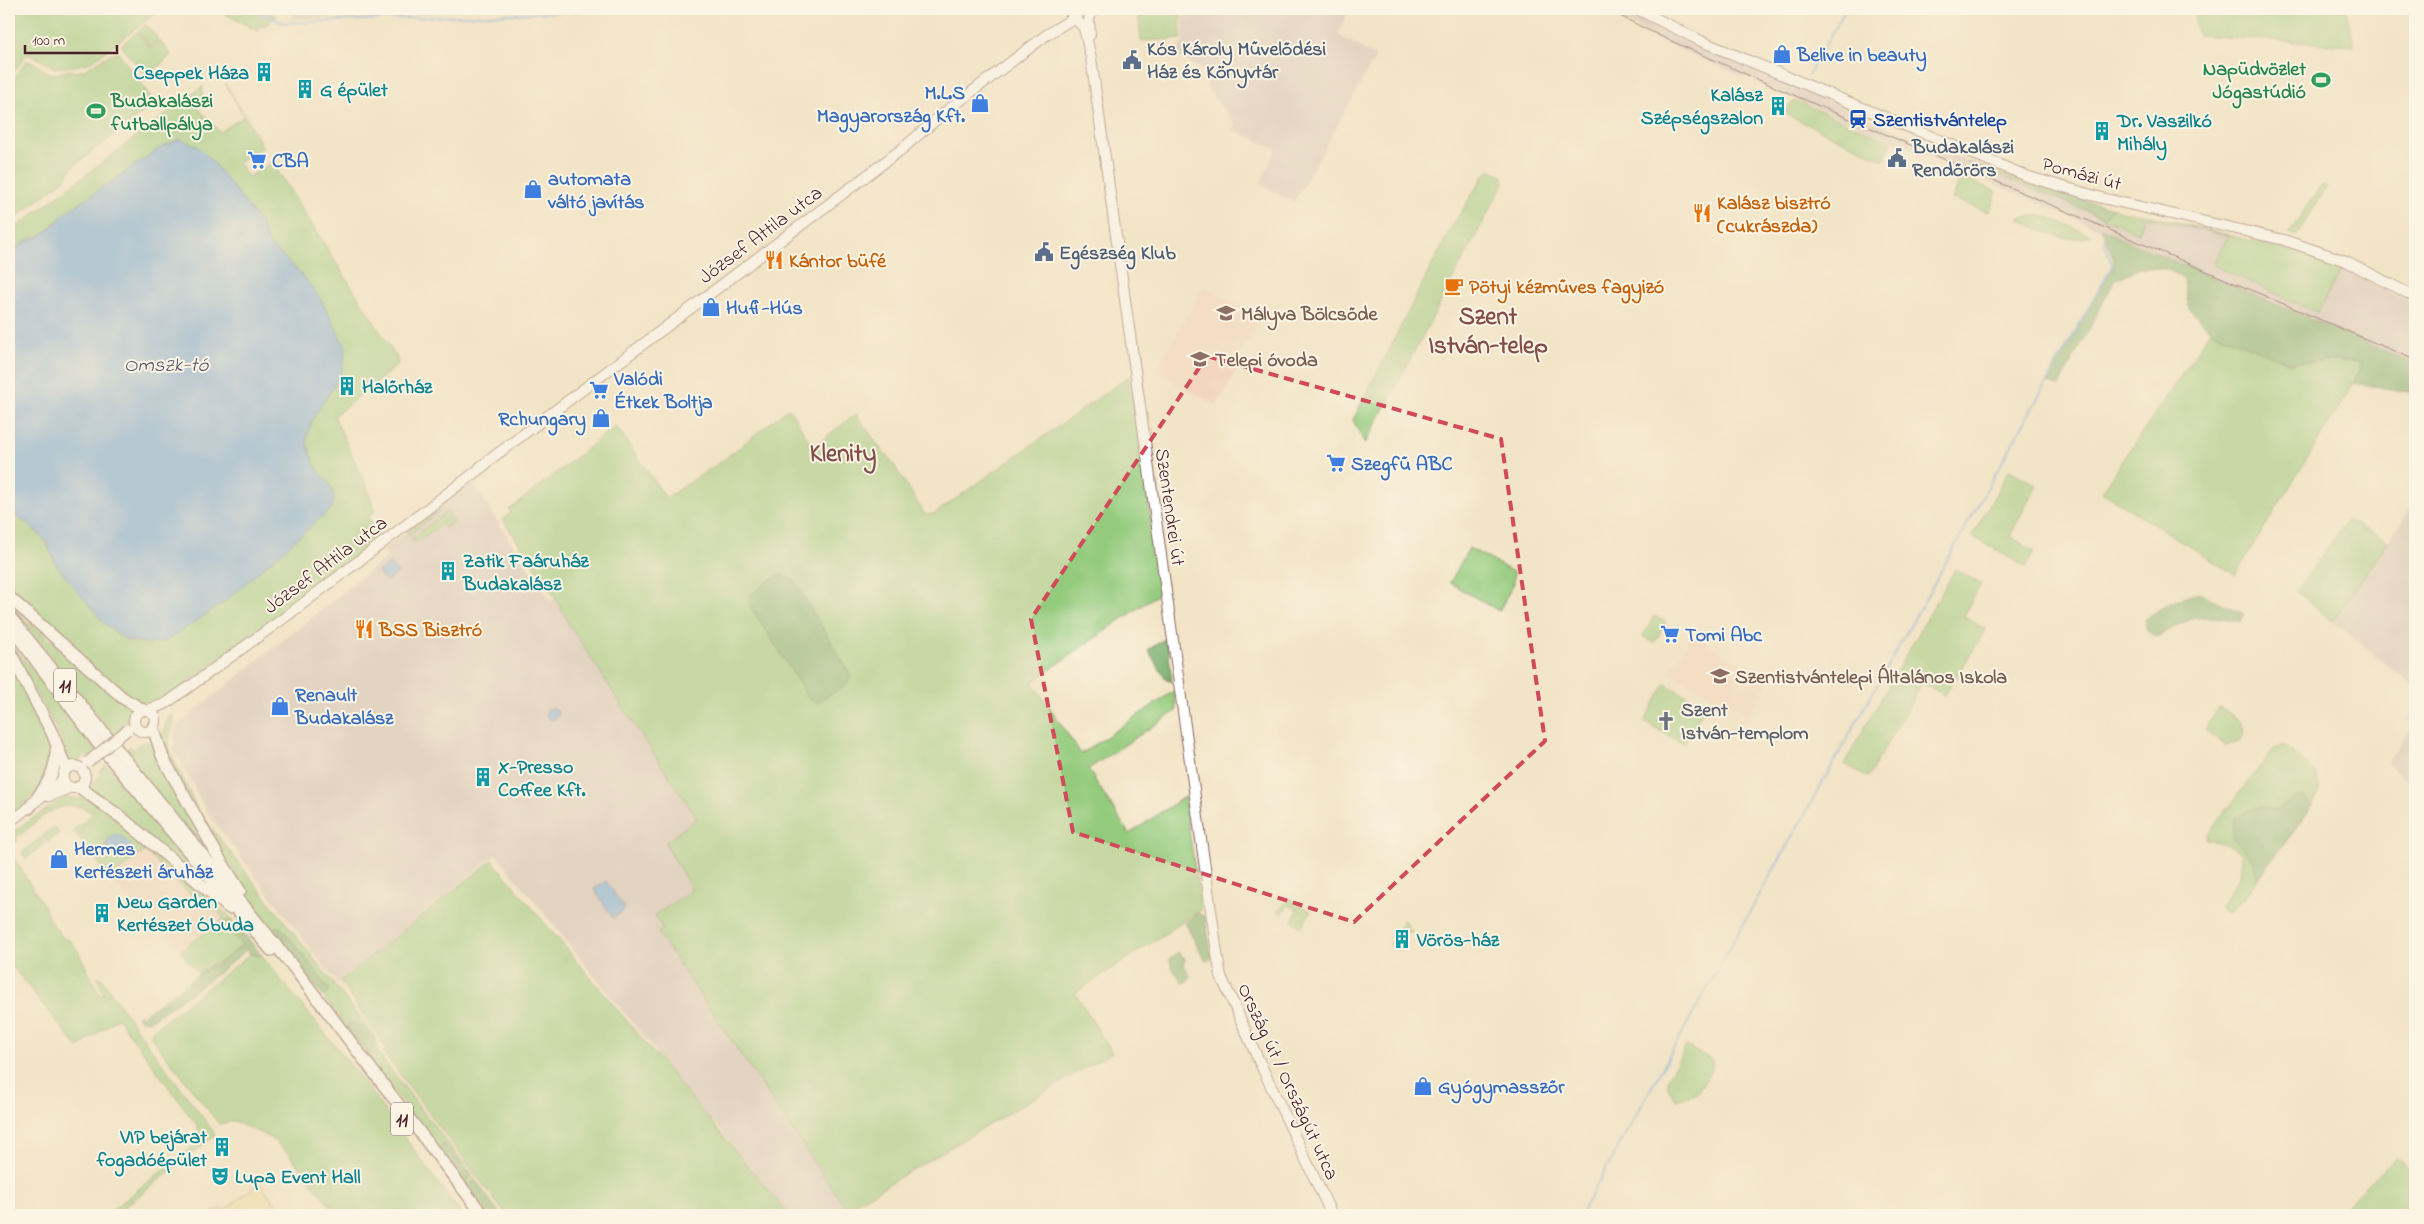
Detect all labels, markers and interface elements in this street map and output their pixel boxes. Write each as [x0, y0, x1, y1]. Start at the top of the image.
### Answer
scale bar [25, 22, 118, 54]
text: 100 m [32, 30, 65, 52]
place label: Kós Károly Művelődési Ház és Könyvtár [1147, 36, 1327, 89]
place label: Belive in beauty [1796, 42, 1927, 72]
shop icon: Belive in beauty [1771, 43, 1793, 65]
public building icon: Kós Károly Művelődési Ház és Könyvtár [1121, 49, 1143, 71]
place label: Napüdvözlet Jógastúdió [2203, 56, 2306, 109]
place label: Cseppek Háza [133, 60, 249, 89]
building icon: Cseppek Háza [253, 61, 275, 83]
sports icon: Napüdvözlet Jógastúdió [2310, 69, 2332, 91]
place label: G épület [320, 77, 388, 106]
building icon: G épület [294, 78, 316, 100]
place label: M.L.S Magyarország Kft. [817, 80, 965, 133]
place label: Kalász Szépségszalon [1641, 82, 1764, 135]
place label: Budakalászi futballpálya [110, 88, 213, 141]
shop icon: M.L.S Magyarország Kft. [969, 92, 991, 114]
building icon: Kalász Szépségszalon [1767, 95, 1789, 117]
sports icon: Budakalászi futballpálya [85, 100, 107, 122]
place label: Szentistvántelep [1873, 107, 2007, 136]
station icon: Szentistvántelep [1847, 108, 1869, 130]
place label: Dr. Vaszilkó Mihály [2116, 108, 2212, 161]
building icon: Dr. Vaszilkó Mihály [2091, 120, 2113, 142]
place label: Budakalászi Rendőrörs [1911, 134, 2014, 186]
public building icon: Budakalászi Rendőrörs [1886, 147, 1908, 169]
place label: CBA [272, 148, 309, 177]
supermarket icon: CBA [246, 149, 268, 171]
street label: Pomázi út [2038, 151, 2125, 200]
place label: automata váltó javítás [547, 166, 644, 218]
shop icon: automata váltó javítás [522, 178, 544, 200]
street label: József Attila utca [694, 180, 829, 292]
place label: Kalász bisztró (cukrászda) [1717, 190, 1831, 242]
restaurant icon: Kalász bisztró (cukrászda) [1691, 202, 1713, 224]
place label: Egészség Klub [1059, 240, 1176, 270]
public building icon: Egészség Klub [1033, 241, 1055, 263]
place label: Kántor büfé [789, 248, 887, 277]
restaurant icon: Kántor büfé [763, 249, 785, 271]
place label: Pötyi kézműves fagyizó [1469, 274, 1664, 304]
cafe icon: Pötyi kézműves fagyizó [1443, 275, 1465, 297]
place label: Hufi-Hús [726, 295, 803, 324]
shop icon: Hufi-Hús [700, 296, 722, 318]
district label: Szent István-telep [1428, 300, 1548, 365]
place label: Mályva Bölcsőde [1241, 301, 1379, 331]
school or university icon: Mályva Bölcsőde [1215, 302, 1237, 324]
place label: Telepi óvoda [1215, 347, 1318, 376]
school or university icon: Telepi óvoda [1189, 348, 1211, 370]
water label: Omszk-tó [124, 351, 209, 381]
place label: Valódi Étkek Boltja [613, 366, 713, 418]
place label: Halőrház [362, 374, 433, 403]
building icon: Halőrház [336, 375, 358, 397]
supermarket icon: Valódi Étkek Boltja [588, 379, 610, 401]
place label: Rchungary [498, 406, 586, 436]
shop icon: Rchungary [590, 407, 612, 429]
district label: Klenity [810, 437, 876, 474]
street label: Szentendrei út [1146, 447, 1191, 568]
place label: Szegfű ABC [1351, 451, 1453, 481]
supermarket icon: Szegfű ABC [1325, 452, 1347, 474]
street label: József Attila utca [259, 510, 394, 622]
place label: Zatik Faáruház Budakalász [462, 548, 589, 600]
building icon: Zatik Faáruház Budakalász [437, 560, 459, 582]
place label: BSS Bisztró [378, 617, 482, 646]
restaurant icon: BSS Bisztró [353, 618, 375, 640]
place label: Tomi Abc [1685, 622, 1763, 651]
supermarket icon: Tomi Abc [1659, 623, 1681, 645]
place label: Szentistvántelepi Általános Iskola [1735, 663, 2007, 693]
school or university icon: Szentistvántelepi Általános Iskola [1709, 665, 1731, 687]
road number: 11 [54, 668, 76, 702]
place label: Renault Budakalász [294, 682, 394, 734]
shop icon: Renault Budakalász [269, 695, 291, 717]
place label: Szent István-templom [1681, 697, 1809, 749]
church icon: Szent István-templom [1655, 710, 1677, 732]
place label: X-Presso Coffee Kft. [498, 754, 586, 806]
building icon: X-Presso Coffee Kft. [472, 766, 494, 788]
place label: Hermes Kertészeti áruház [74, 836, 214, 888]
shop icon: Hermes Kertészeti áruház [48, 848, 70, 870]
place label: New Garden Kertészet Óbuda [117, 889, 254, 941]
building icon: New Garden Kertészet Óbuda [91, 902, 113, 924]
place label: Vörös-ház [1416, 927, 1500, 956]
building icon: Vörös-ház [1391, 928, 1413, 950]
street label: Ország út / Országút utca [1227, 979, 1345, 1186]
place label: Gyógymasszőr [1438, 1074, 1565, 1104]
shop icon: Gyógymasszőr [1412, 1075, 1434, 1097]
road number: 11 [391, 1102, 413, 1136]
place label: VIP bejárat fogadóépület [96, 1124, 207, 1177]
building icon: VIP bejárat fogadóépület [211, 1136, 233, 1158]
place label: Lupa Event Hall [235, 1164, 361, 1193]
theatre icon: Lupa Event Hall [209, 1165, 231, 1187]

